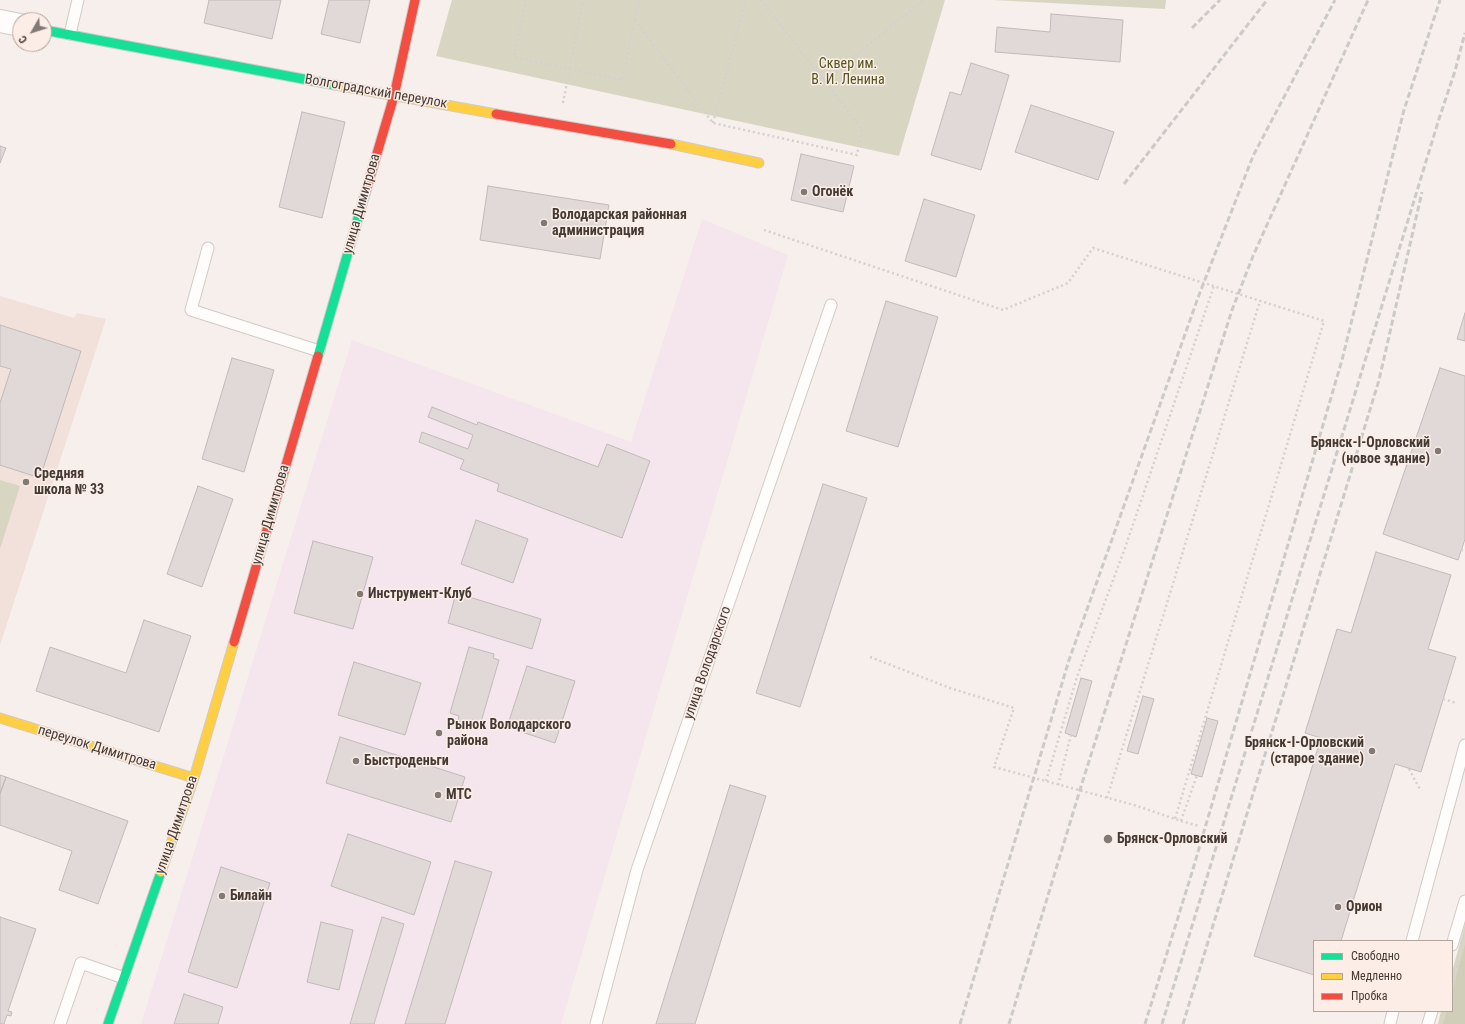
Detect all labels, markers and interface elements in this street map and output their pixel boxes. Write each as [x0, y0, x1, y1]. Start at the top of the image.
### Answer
north arrow [12, 12, 52, 52]
text: С [16, 33, 30, 46]
park label: Сквер им. В. И. Ленина [811, 56, 885, 88]
street label: Волгоградский переулок [303, 71, 449, 113]
street label: улица Димитрова [340, 152, 384, 256]
place label: Огонёк [812, 184, 853, 200]
marker: Огонёк [799, 187, 809, 197]
place label: Володарская районная администрация [552, 207, 687, 240]
marker: Володарская районная администрация [539, 218, 549, 228]
place label: Брянск-I-Орловский (новое здание) [1311, 435, 1430, 468]
marker: Брянск-I-Орловский (новое здание) [1433, 446, 1443, 456]
street label: улица Димитрова [249, 463, 293, 567]
place label: Средняя школа № 33 [34, 466, 104, 498]
marker: Средняя школа № 33 [21, 477, 31, 487]
place label: Инструмент-Клуб [368, 586, 472, 602]
marker: Инструмент-Клуб [355, 589, 365, 599]
street label: улица Володарского [681, 604, 735, 722]
place label: Рынок Володарского района [447, 717, 571, 750]
street label: переулок Димитрова [36, 722, 158, 774]
marker: Рынок Володарского района [434, 728, 444, 738]
place label: Брянск-I-Орловский (старое здание) [1245, 735, 1364, 768]
marker: Брянск-I-Орловский (старое здание) [1367, 746, 1377, 756]
place label: Быстроденьги [364, 753, 449, 769]
marker: Быстроденьги [351, 756, 361, 766]
street label: улица Димитрова [152, 773, 202, 877]
place label: МТС [446, 787, 472, 803]
marker: МТС [433, 790, 443, 800]
place label: Брянск-Орловский [1117, 831, 1227, 847]
marker: Брянск-Орловский [1102, 833, 1114, 845]
place label: Билайн [230, 888, 272, 904]
marker: Билайн [217, 891, 227, 901]
place label: Орион [1346, 899, 1382, 915]
marker: Орион [1333, 902, 1343, 912]
legend [1313, 940, 1453, 1012]
text: Свободно [1351, 949, 1400, 963]
text: Медленно [1351, 969, 1402, 983]
text: Пробка [1351, 989, 1388, 1003]

